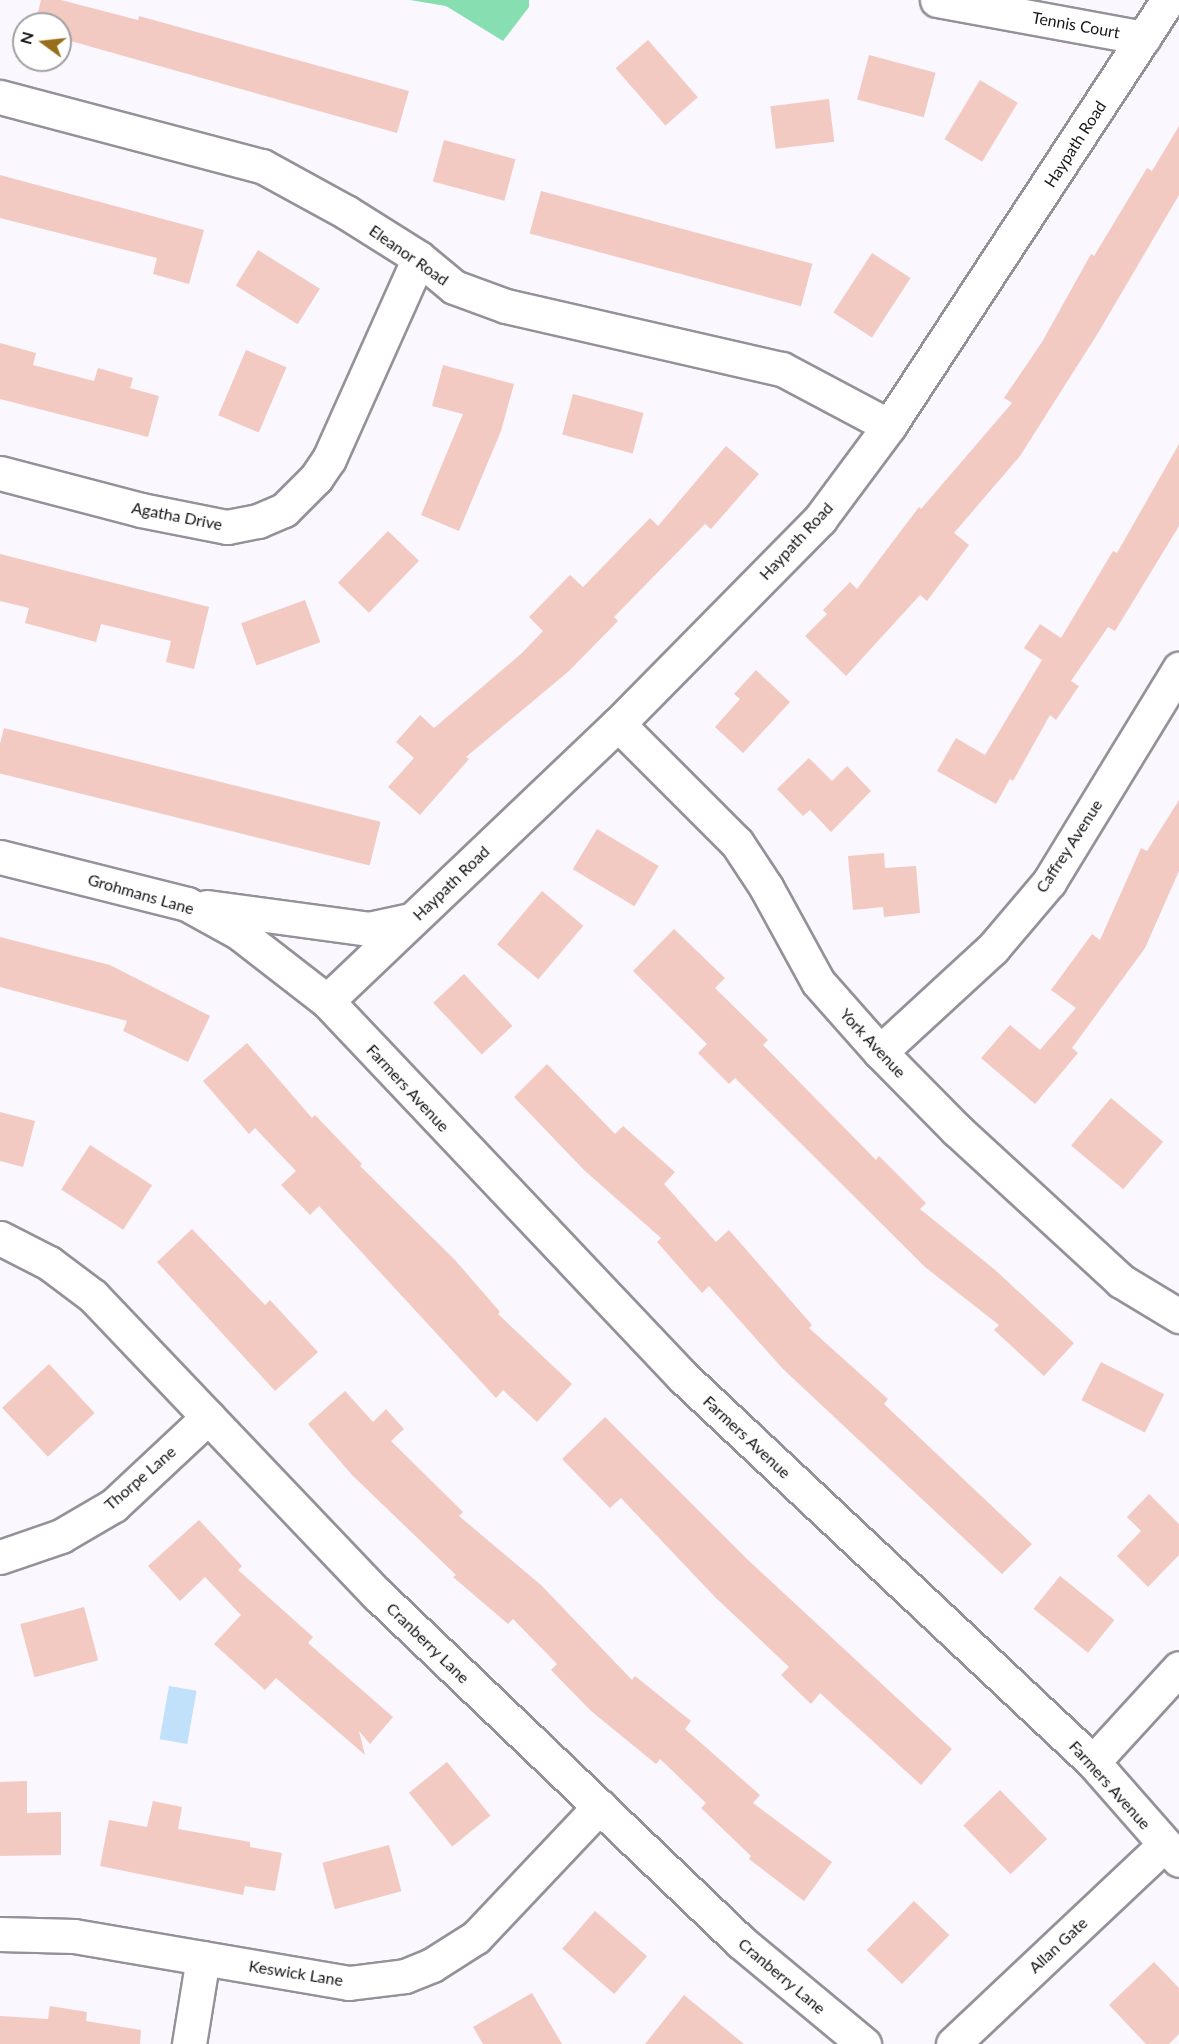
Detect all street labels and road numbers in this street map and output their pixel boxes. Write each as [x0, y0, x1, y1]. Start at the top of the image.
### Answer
street label: Tennis Court [1031, 8, 1121, 42]
street label: Haypath Road [1040, 97, 1110, 191]
street label: Eleanor Road [366, 221, 452, 289]
street label: Agatha Drive [130, 498, 224, 534]
street label: Haypath Road [755, 498, 837, 584]
street label: Caffrey Avenue [1031, 795, 1107, 897]
street label: Haypath Road [409, 842, 493, 924]
street label: Grohmans Lane [86, 870, 196, 918]
street label: York Avenue [836, 1004, 910, 1082]
street label: Farmers Avenue [362, 1040, 454, 1136]
street label: Farmers Avenue [699, 1391, 795, 1483]
street label: Thorpe Lane [100, 1442, 180, 1514]
street label: Cranberry Lane [382, 1599, 474, 1687]
street label: Farmers Avenue [1065, 1737, 1155, 1833]
street label: Allan Gate [1025, 1913, 1091, 1977]
street label: Cranberry Lane [734, 1934, 830, 2018]
street label: Keswick Lane [247, 1956, 345, 1990]

